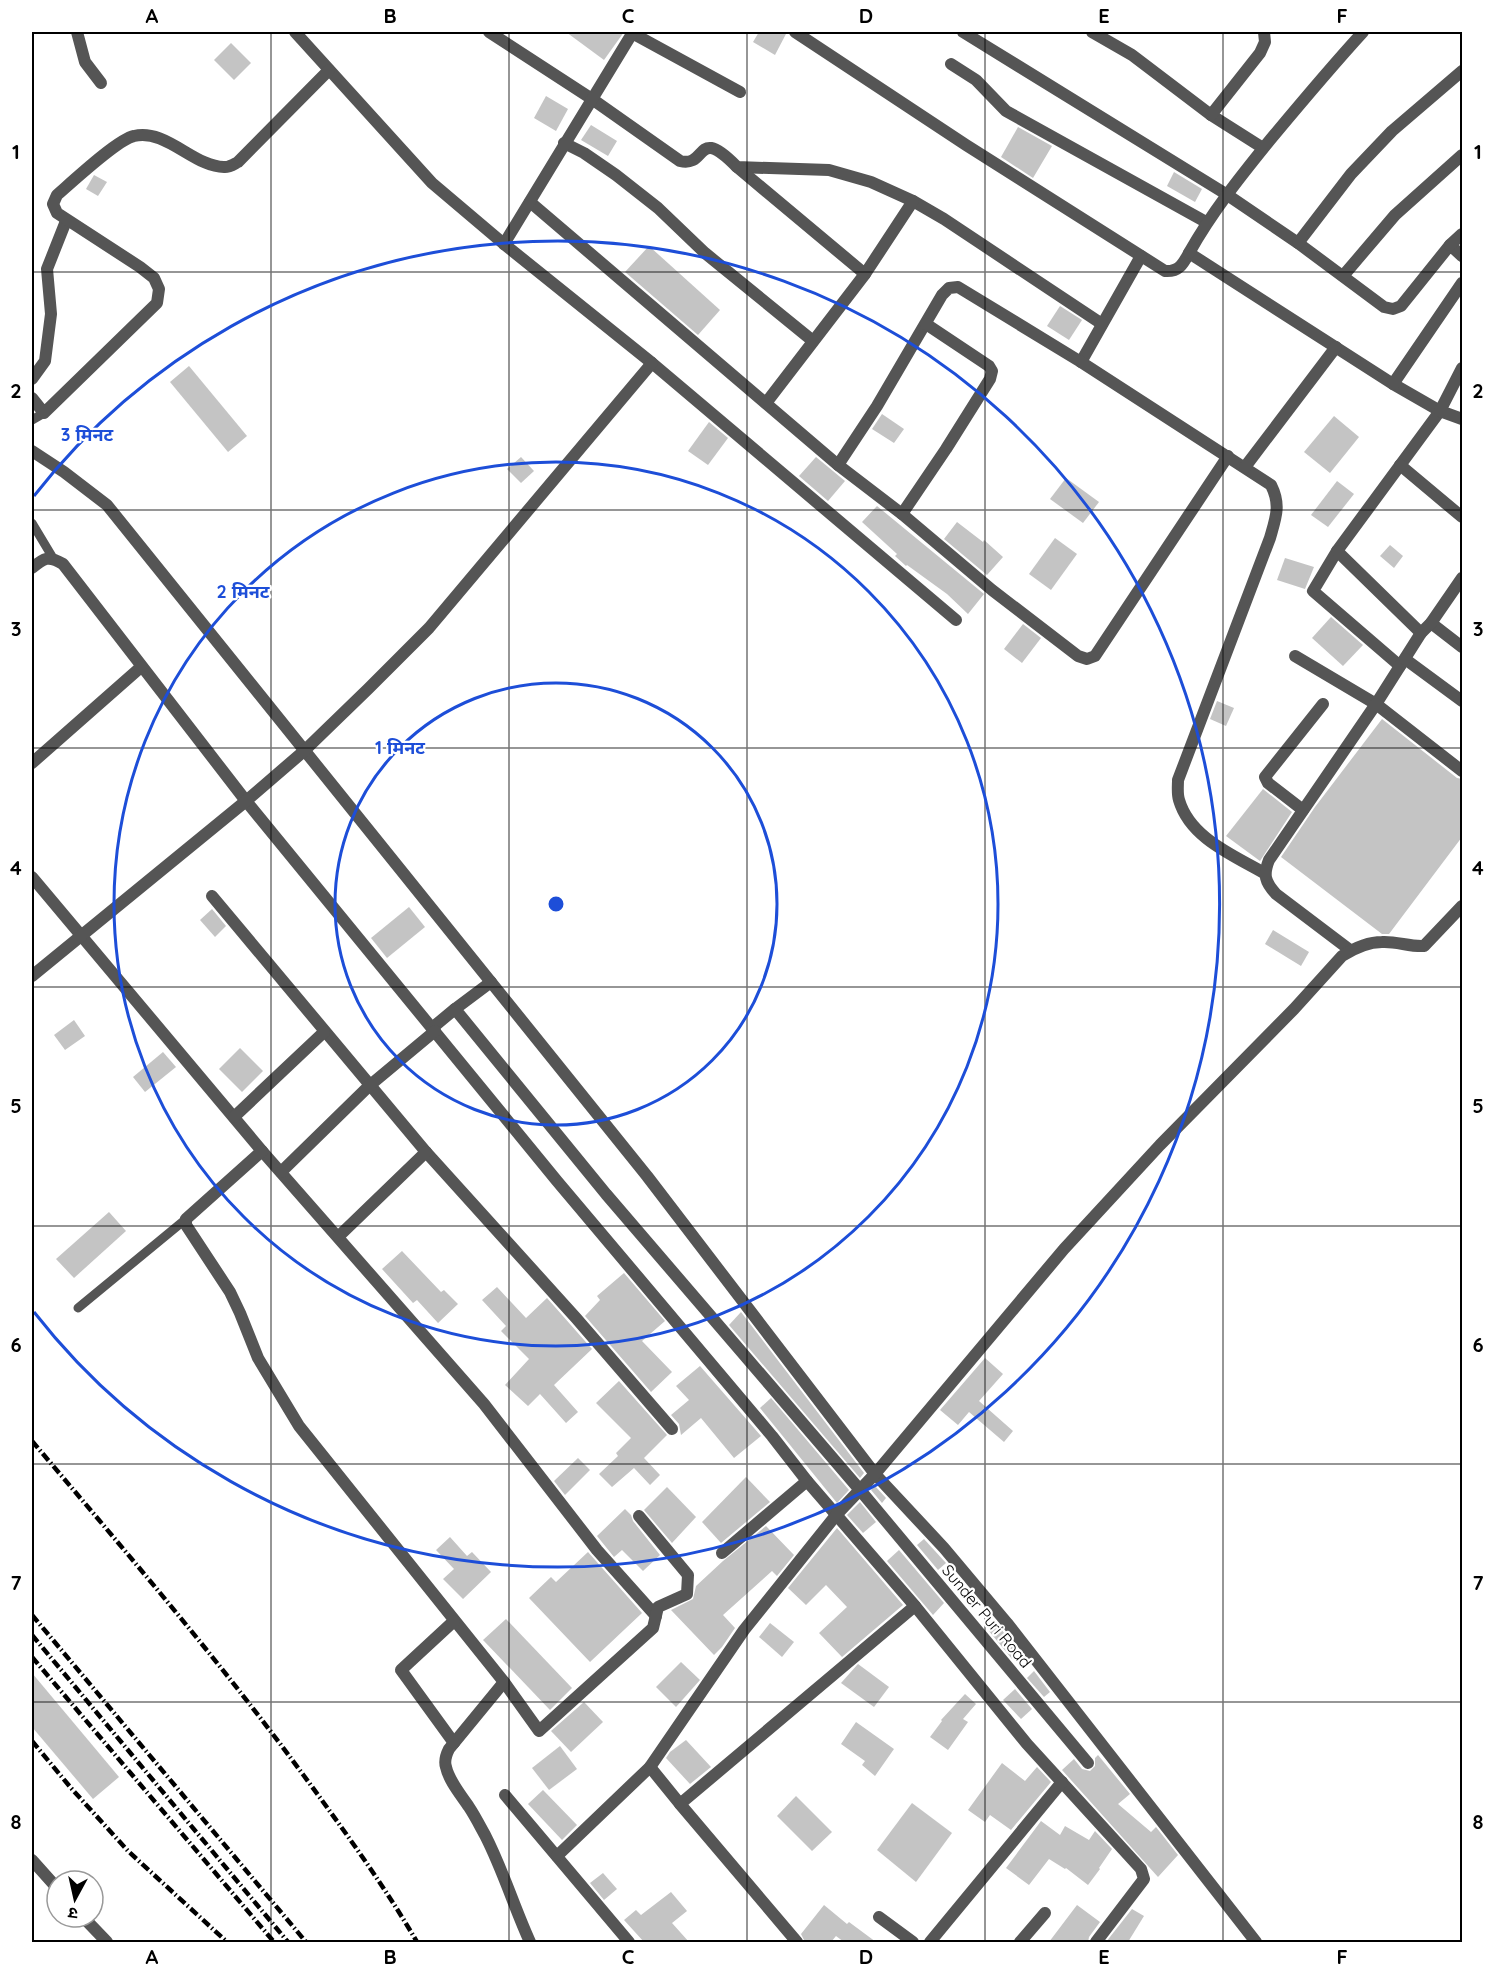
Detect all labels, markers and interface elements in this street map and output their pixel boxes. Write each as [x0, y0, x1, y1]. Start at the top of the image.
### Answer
text: A [146, 3, 159, 28]
text: B [383, 3, 397, 28]
text: C [622, 3, 635, 28]
text: D [859, 3, 873, 28]
text: E [1098, 3, 1110, 28]
text: F [1336, 3, 1348, 28]
text: 1 [12, 139, 20, 164]
text: 1 [1474, 139, 1482, 164]
text: 2 [10, 378, 22, 403]
text: 2 [1472, 378, 1484, 403]
text: 3 मिनट [61, 423, 114, 446]
text: 2 मिनट [216, 580, 270, 603]
text: 3 [11, 616, 21, 641]
text: 3 [1473, 616, 1483, 641]
text: 1 मिनट [375, 736, 425, 759]
text: 4 [10, 855, 22, 880]
text: 4 [1472, 855, 1484, 880]
centre of rings [546, 894, 566, 914]
text: 5 [10, 1093, 22, 1118]
text: 5 [1472, 1093, 1484, 1118]
text: 6 [10, 1332, 22, 1357]
text: 6 [1472, 1332, 1484, 1357]
street label: Sunder Puri Road [938, 1560, 1036, 1672]
text: 7 [11, 1570, 22, 1595]
text: 7 [1473, 1570, 1484, 1595]
text: 8 [11, 1809, 22, 1834]
text: 8 [1473, 1809, 1484, 1834]
north arrow [45, 1869, 105, 1929]
text: उ [66, 1903, 79, 1924]
text: A [146, 1944, 159, 1969]
text: B [383, 1944, 397, 1969]
text: C [622, 1944, 635, 1969]
text: D [859, 1944, 873, 1969]
text: E [1098, 1944, 1110, 1969]
text: F [1336, 1944, 1348, 1969]

